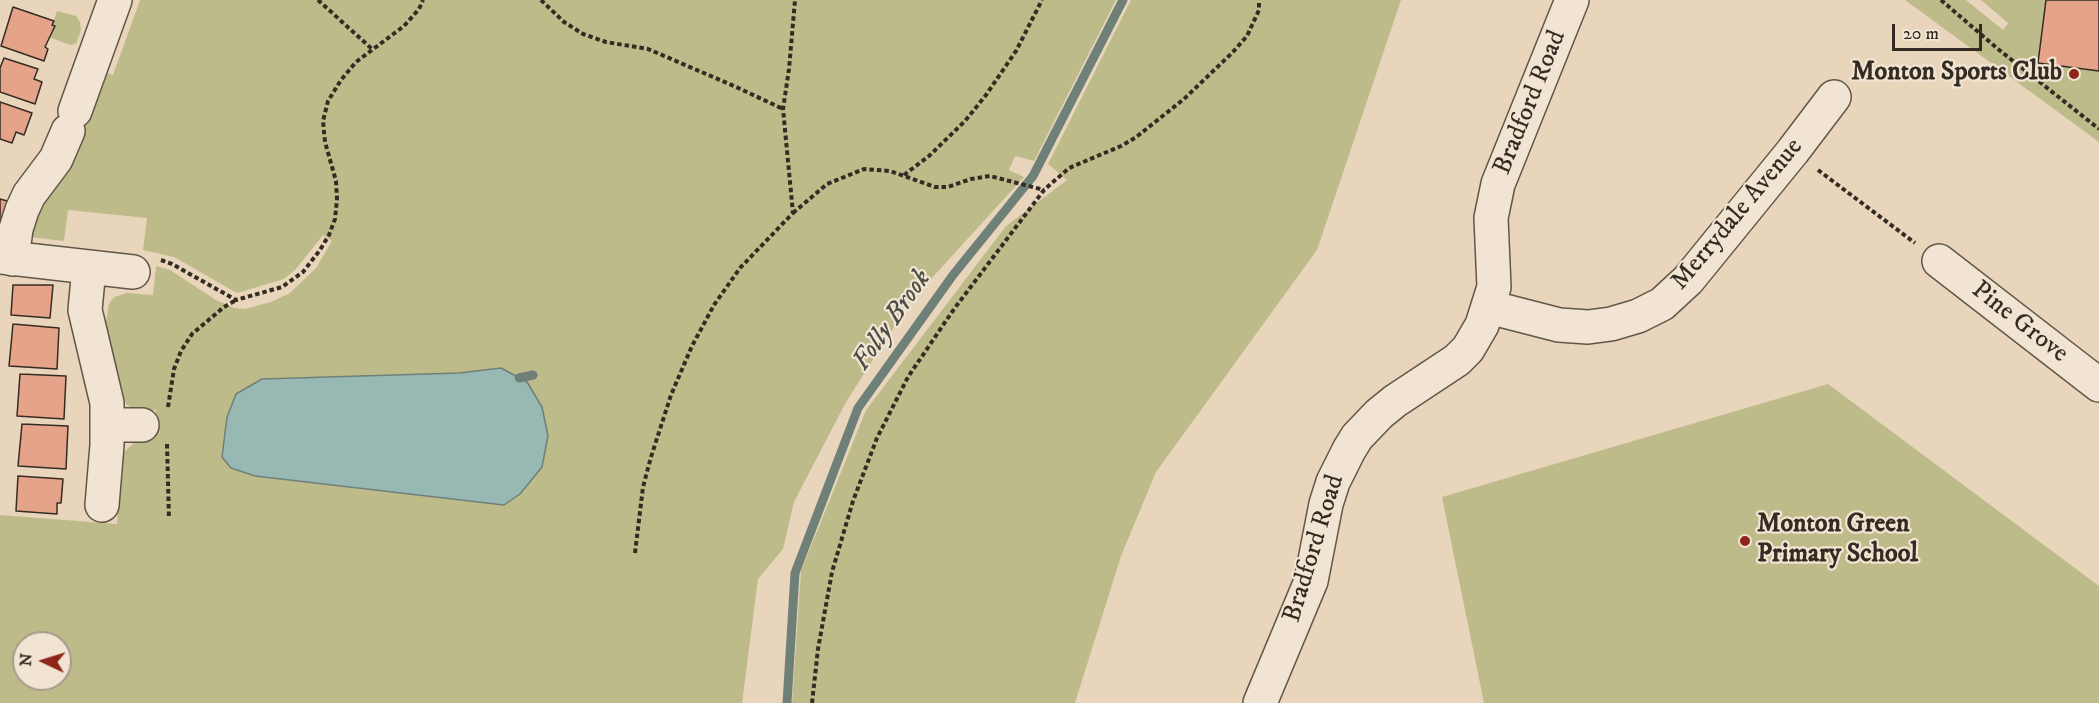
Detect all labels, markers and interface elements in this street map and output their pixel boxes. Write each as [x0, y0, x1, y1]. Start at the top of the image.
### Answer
scale bar [1895, 12, 1985, 50]
text: 20 m [1903, 23, 1939, 45]
street label: Bradford Road [1488, 26, 1574, 180]
place label: Monton Sports Club [1851, 58, 2062, 90]
marker: Monton Sports Club [2067, 67, 2081, 81]
street label: Merrydale Avenue [1665, 133, 1811, 297]
water label: Folly Brook [847, 264, 939, 378]
street label: Pine Grove [1964, 276, 2074, 370]
street label: Bradford Road [1278, 471, 1352, 627]
place label: Monton Green Primary School [1757, 510, 1918, 572]
marker: Monton Green Primary School [1738, 534, 1752, 548]
north arrow [12, 631, 72, 691]
text: N [16, 653, 36, 667]

